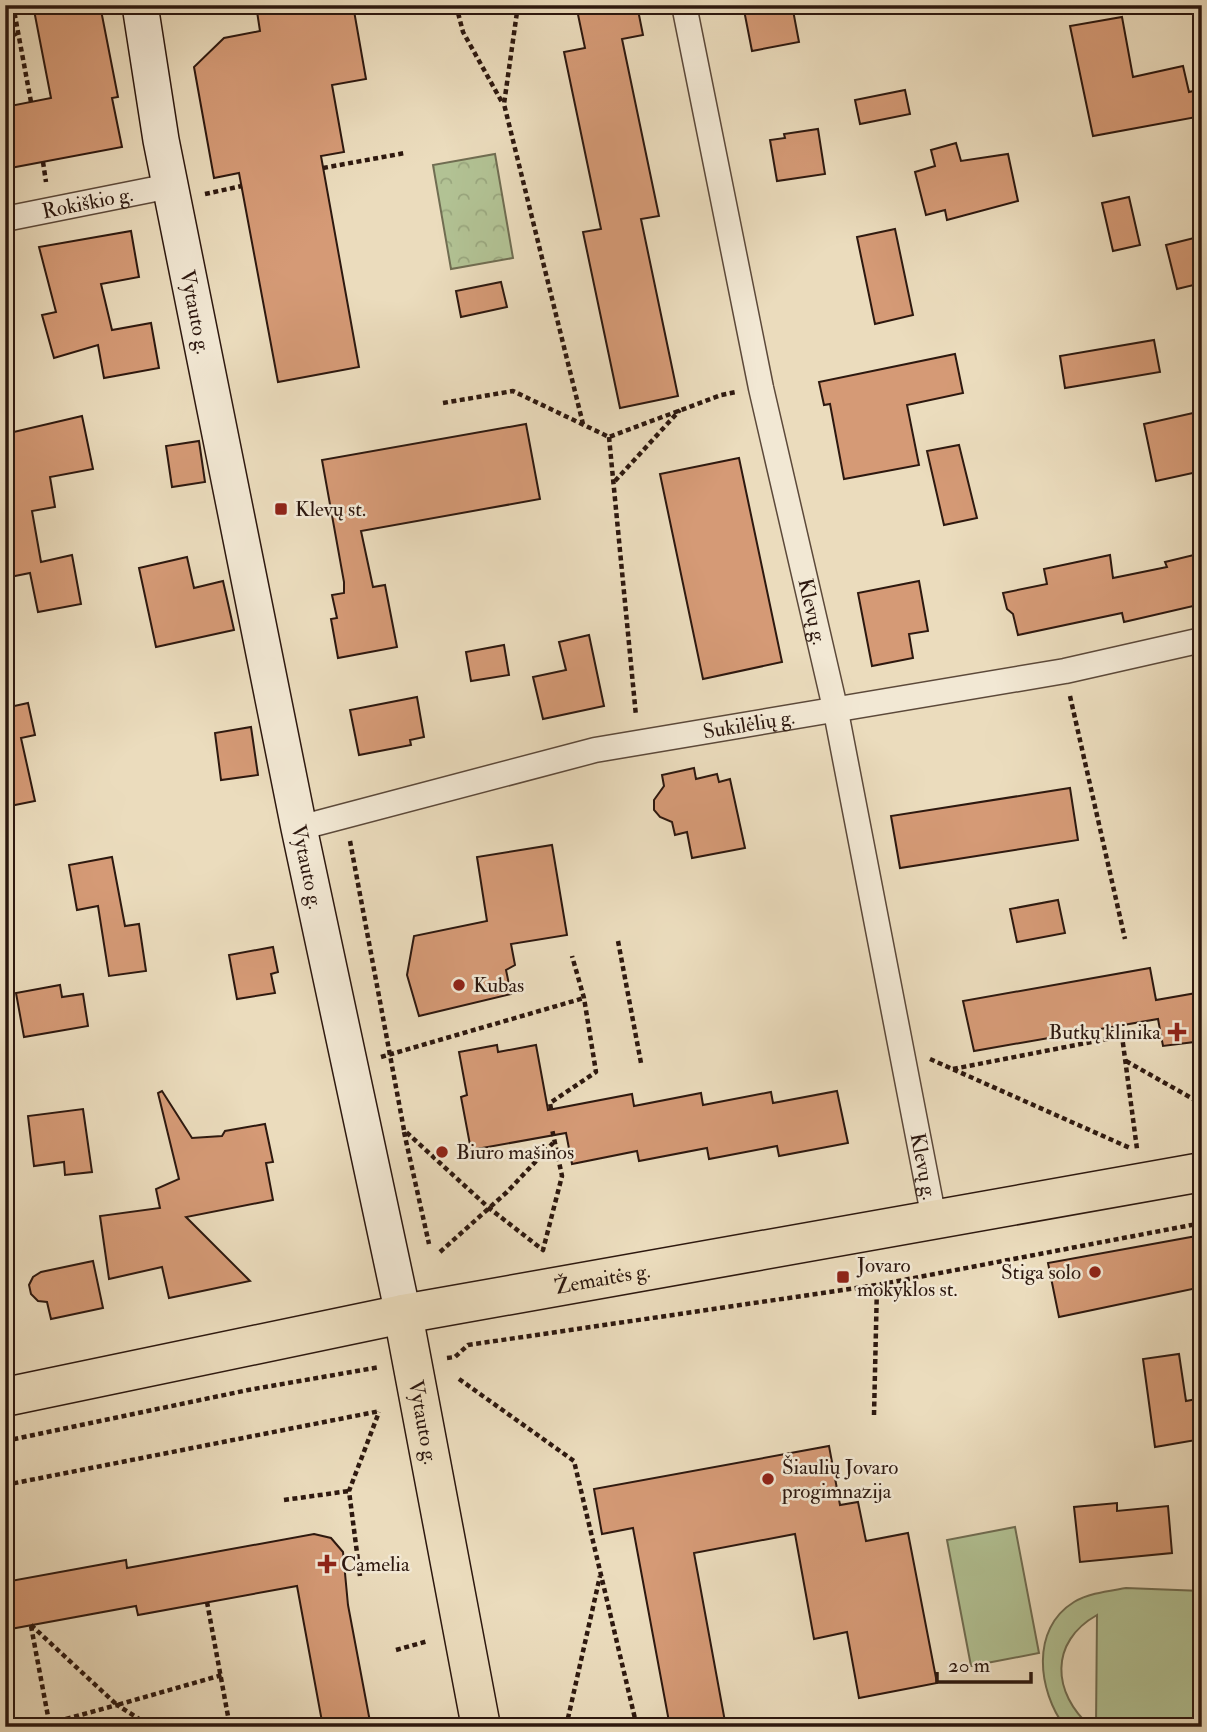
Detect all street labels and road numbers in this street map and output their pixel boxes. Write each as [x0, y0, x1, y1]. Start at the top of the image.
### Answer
street label: Rokiškio g. [40, 181, 135, 225]
street label: Vytauto g. [173, 268, 217, 356]
street label: Klevų g. [791, 576, 833, 647]
street label: Sukilėlių g. [701, 704, 797, 746]
street label: Vytauto g. [285, 822, 329, 911]
street label: Klevų g. [904, 1131, 943, 1202]
street label: Žemaitės g. [553, 1257, 652, 1301]
street label: Vytauto g. [402, 1378, 444, 1467]

